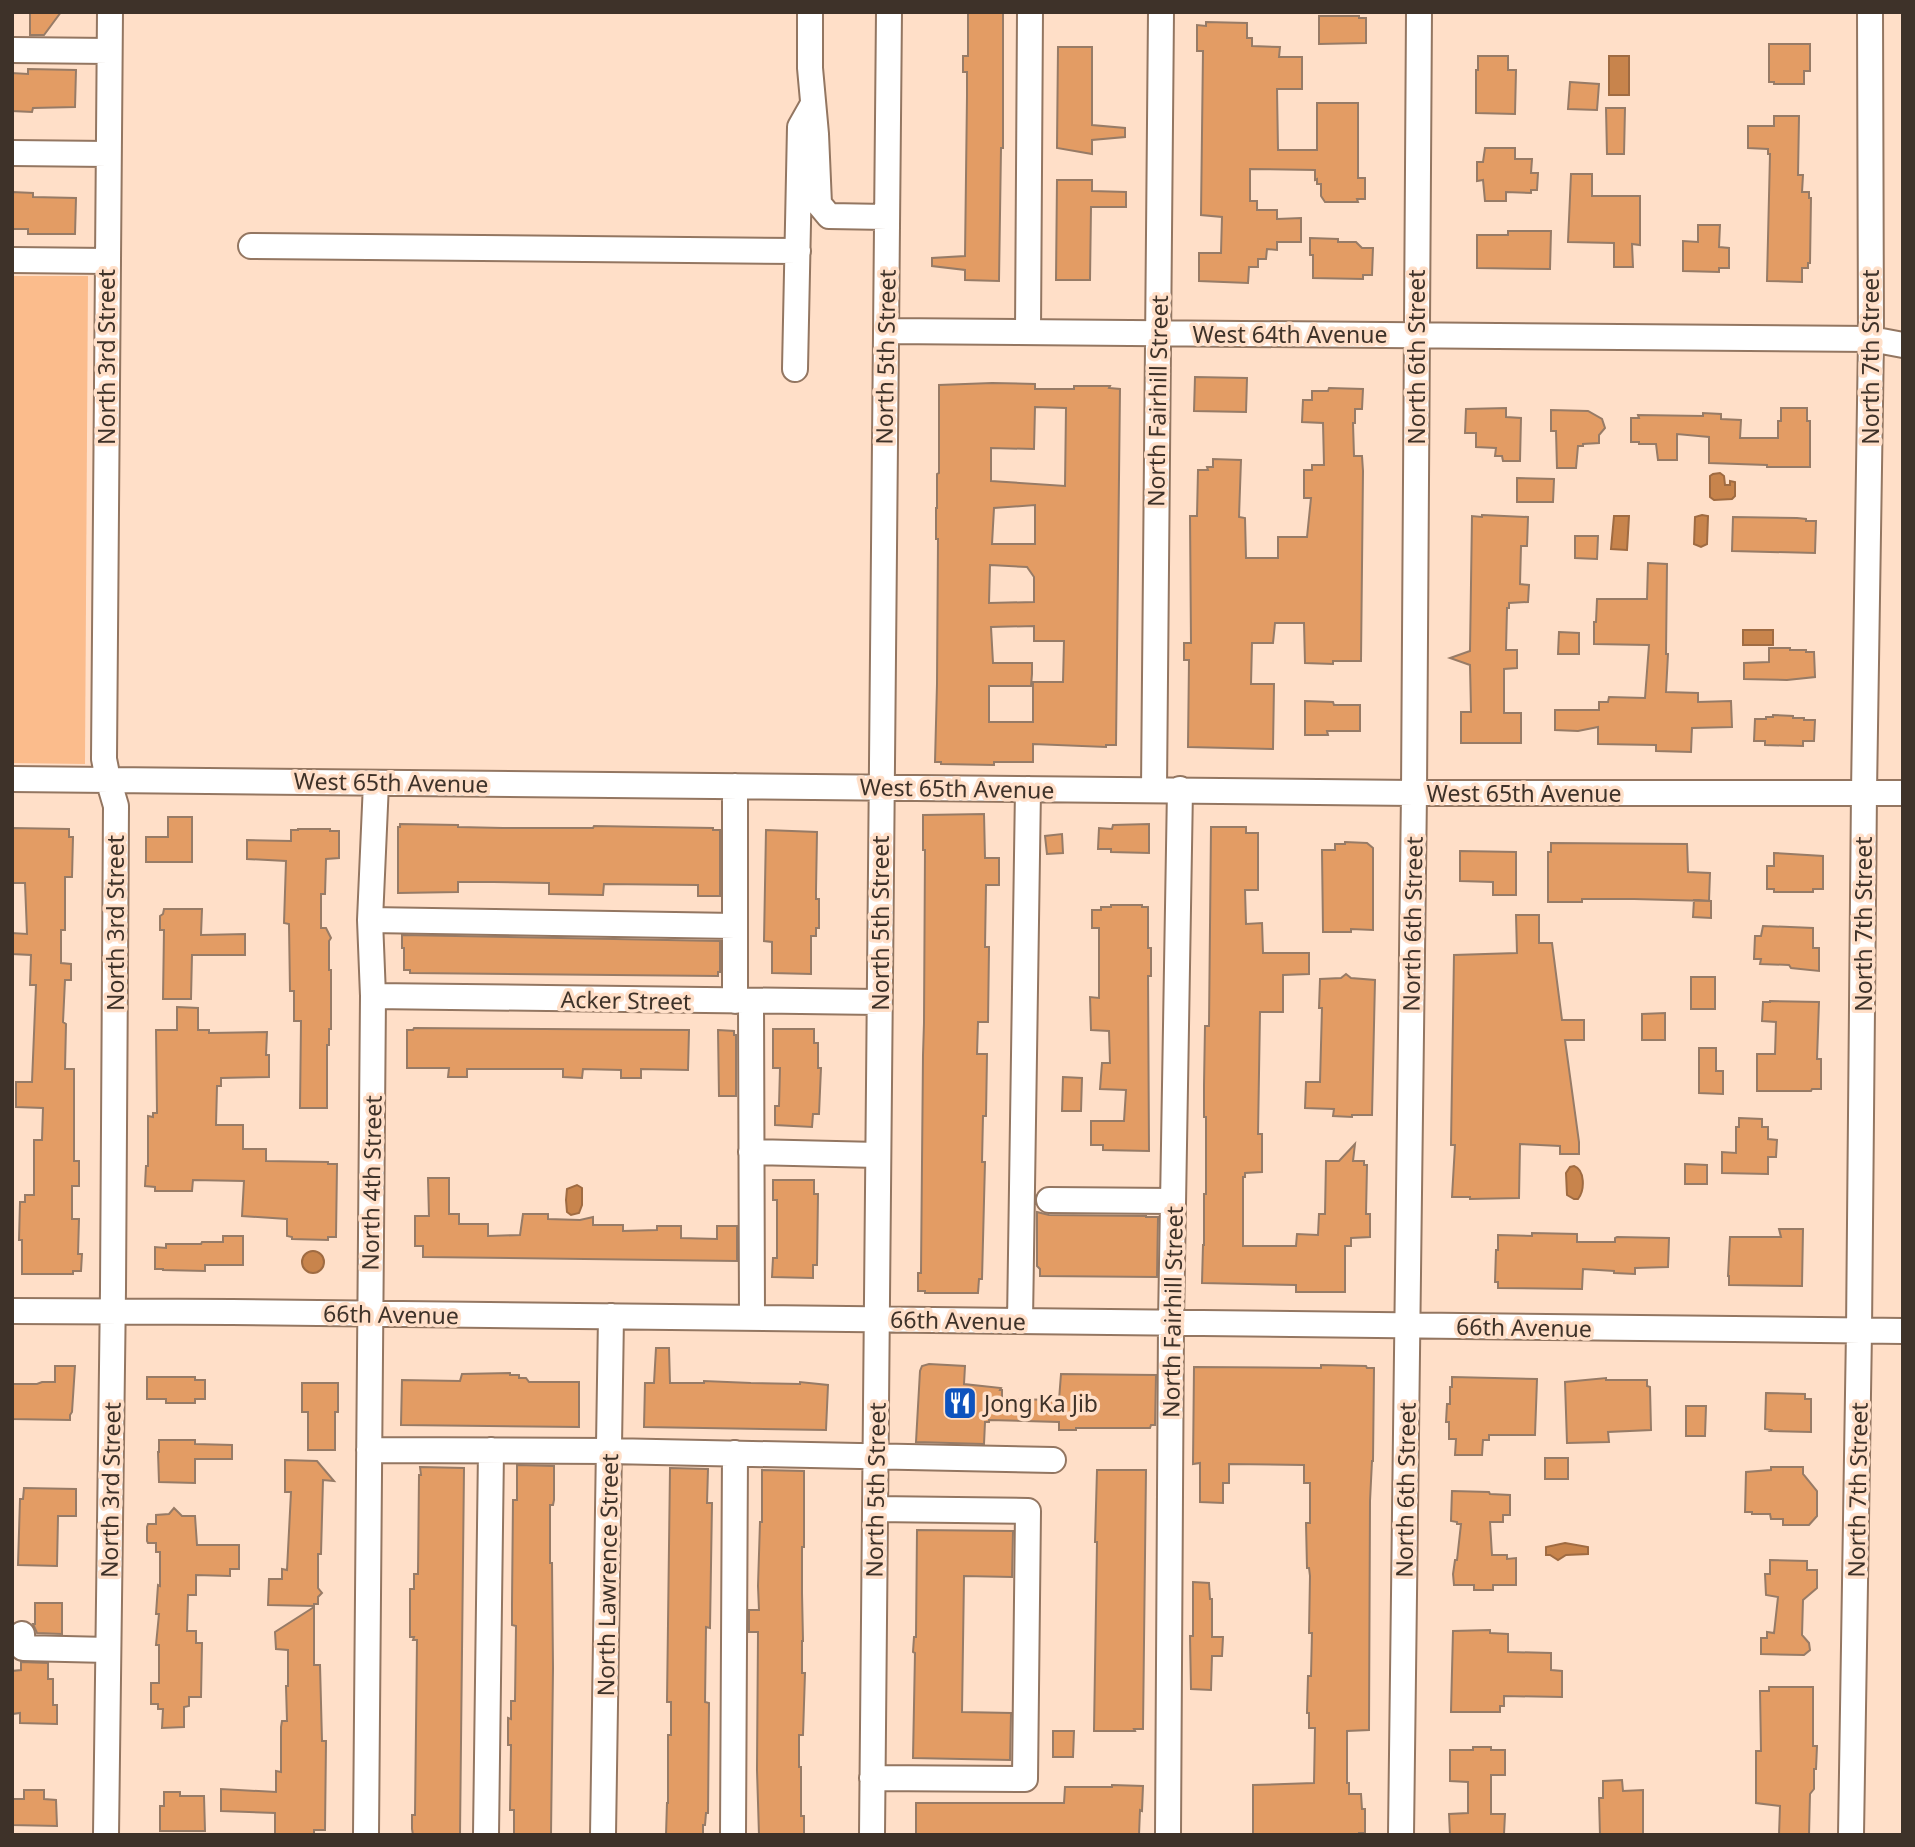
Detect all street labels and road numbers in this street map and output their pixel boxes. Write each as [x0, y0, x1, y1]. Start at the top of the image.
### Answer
street label: North 3rd Street [90, 269, 122, 445]
street label: North 5th Street [867, 269, 903, 445]
street label: North 6th Street [1400, 269, 1432, 445]
street label: North 7th Street [1854, 269, 1886, 445]
street label: North Fairhill Street [1139, 295, 1175, 507]
street label: West 64th Avenue [1193, 318, 1387, 350]
street label: West 65th Avenue [293, 764, 489, 800]
street label: West 65th Avenue [859, 770, 1055, 806]
street label: West 65th Avenue [1427, 777, 1621, 809]
street label: North 3rd Street [99, 835, 131, 1011]
street label: North 5th Street [864, 835, 896, 1011]
street label: North 6th Street [1394, 836, 1430, 1012]
street label: North 7th Street [1847, 836, 1879, 1012]
street label: Acker Street [560, 983, 692, 1017]
street label: North 4th Street [353, 1095, 389, 1271]
street label: North Fairhill Street [1154, 1206, 1190, 1418]
street label: 66th Avenue [323, 1297, 459, 1331]
street label: 66th Avenue [890, 1303, 1026, 1337]
street label: 66th Avenue [1456, 1310, 1592, 1344]
street label: North 3rd Street [92, 1402, 128, 1578]
street label: North 5th Street [857, 1402, 893, 1578]
street label: North 6th Street [1387, 1402, 1423, 1578]
street label: North 7th Street [1839, 1402, 1875, 1578]
street label: North Lawrence Street [589, 1453, 625, 1697]

